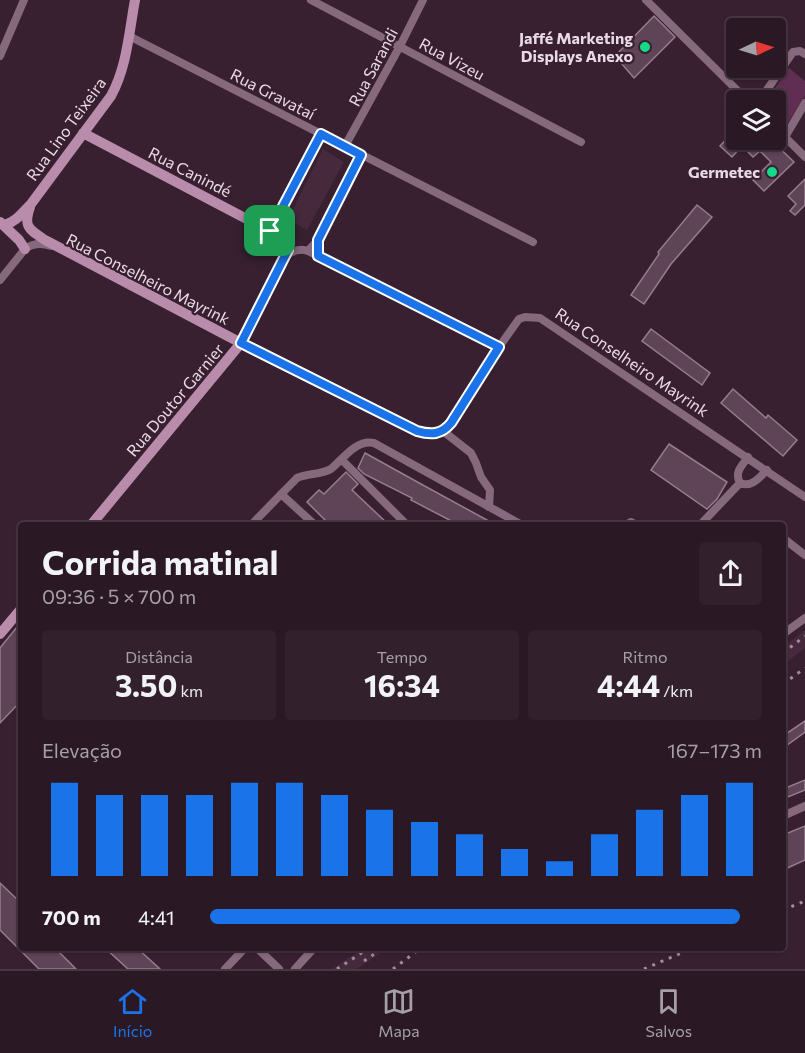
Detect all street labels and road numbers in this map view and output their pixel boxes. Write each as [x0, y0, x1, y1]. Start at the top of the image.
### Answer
street label: Rua Sarandi [344, 24, 401, 109]
street label: Rua Vizeu [416, 33, 488, 84]
street label: Rua Gravataí [228, 64, 320, 123]
street label: Rua Lino Teixeira [22, 73, 109, 184]
street label: Rua Canindé [146, 143, 235, 201]
street label: Rua Conselheiro Mayrink [63, 229, 233, 328]
street label: Rua Conselheiro Mayrink [552, 303, 713, 420]
street label: Rua Doutor Garnier [122, 339, 228, 460]

